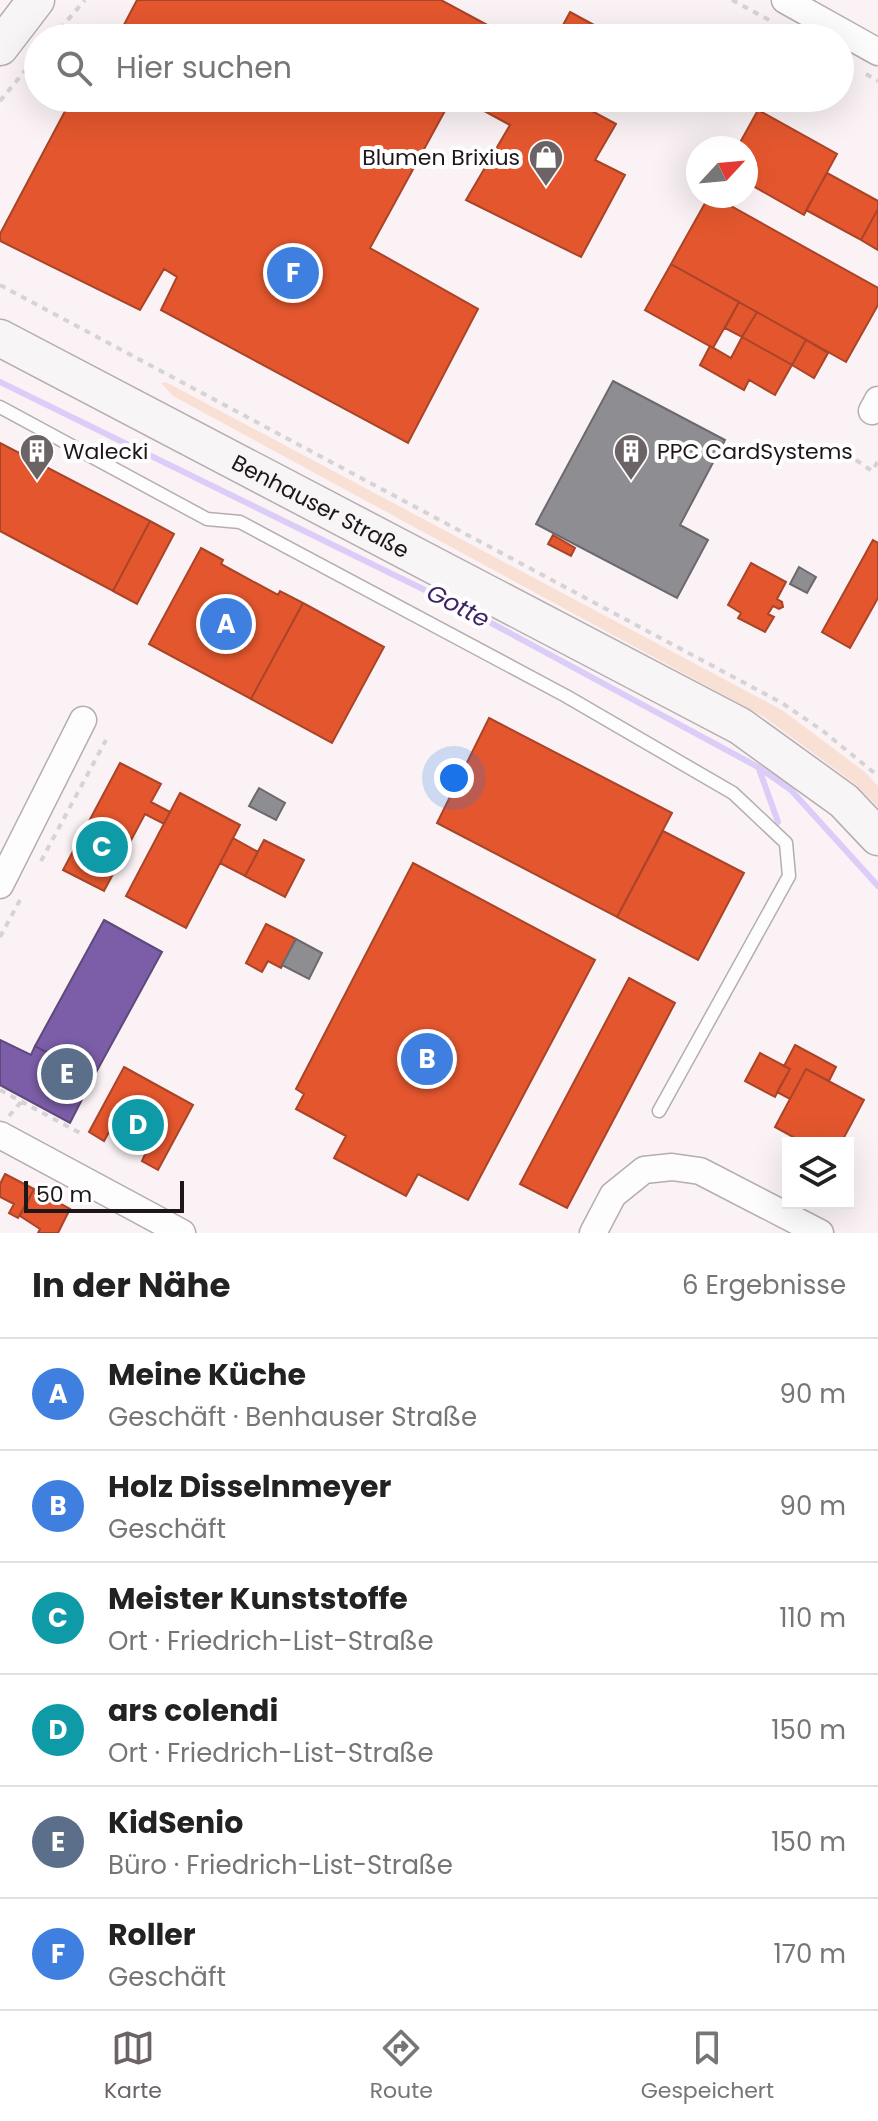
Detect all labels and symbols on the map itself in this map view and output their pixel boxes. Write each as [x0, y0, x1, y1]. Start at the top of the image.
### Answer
north arrow [686, 136, 758, 208]
shop icon: Blumen Brixius [527, 138, 565, 188]
place label: Blumen Brixius [362, 142, 520, 173]
pin: F [267, 243, 319, 303]
building icon: Walecki [18, 432, 56, 482]
building icon: PPC CardSystems [612, 432, 650, 482]
place label: Walecki [63, 436, 149, 467]
place label: PPC CardSystems [657, 436, 853, 467]
street label: Benhauser Straße [226, 447, 414, 566]
water label: Gotte [421, 576, 495, 635]
pin: A [200, 594, 252, 654]
your location [434, 758, 474, 798]
pin: C [76, 817, 128, 877]
pin: B [401, 1029, 453, 1089]
pin: E [41, 1044, 93, 1104]
pin: D [112, 1095, 164, 1155]
scale bar [24, 1177, 184, 1213]

